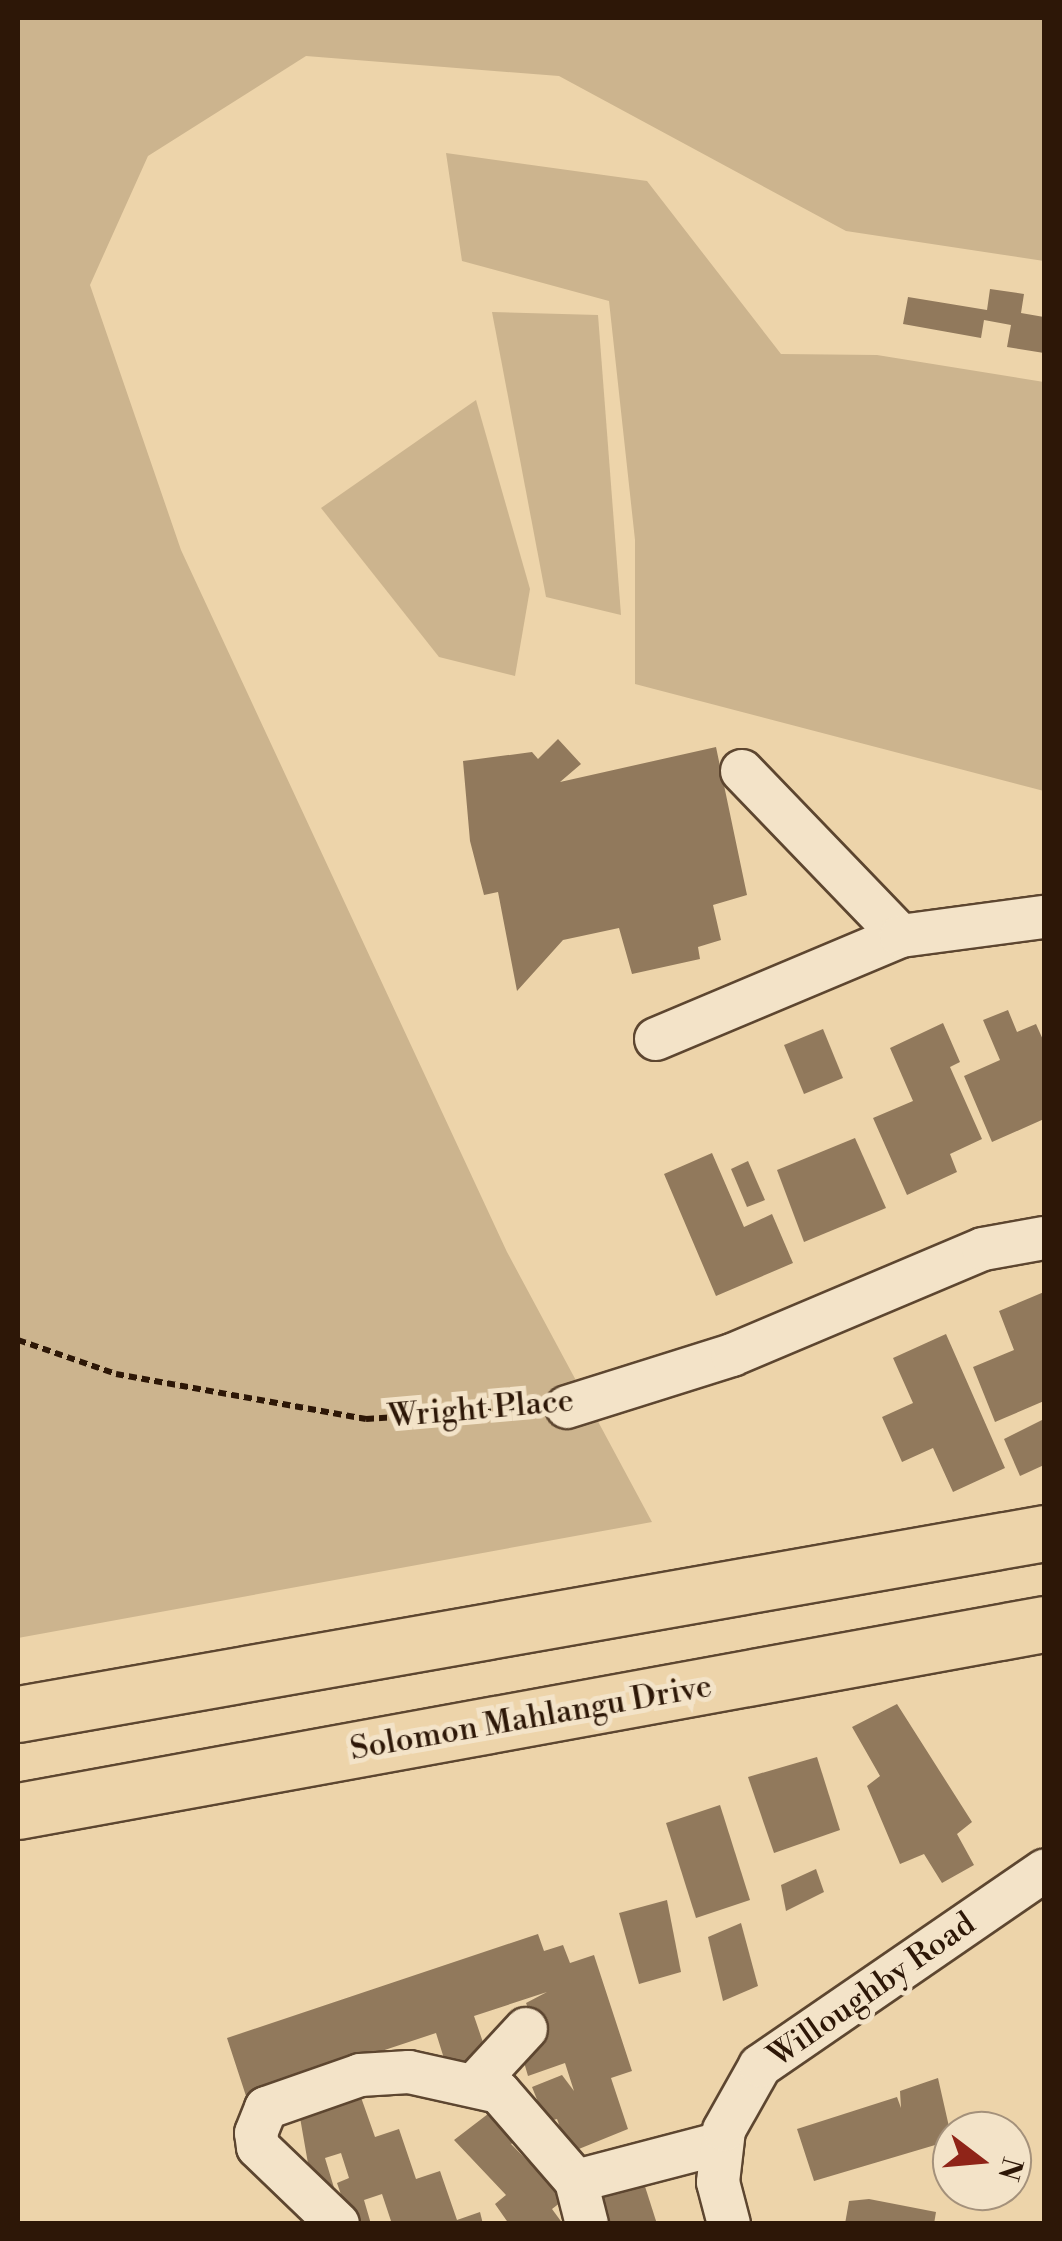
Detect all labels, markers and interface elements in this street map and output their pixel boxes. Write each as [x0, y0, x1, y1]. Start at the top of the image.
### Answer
street label: Wright Place [387, 1382, 575, 1436]
street label: Solomon Mahlangu Drive [347, 1667, 715, 1769]
street label: Willoughby Road [761, 1904, 983, 2076]
north arrow [932, 2111, 1032, 2211]
text: N [990, 2153, 1029, 2184]

